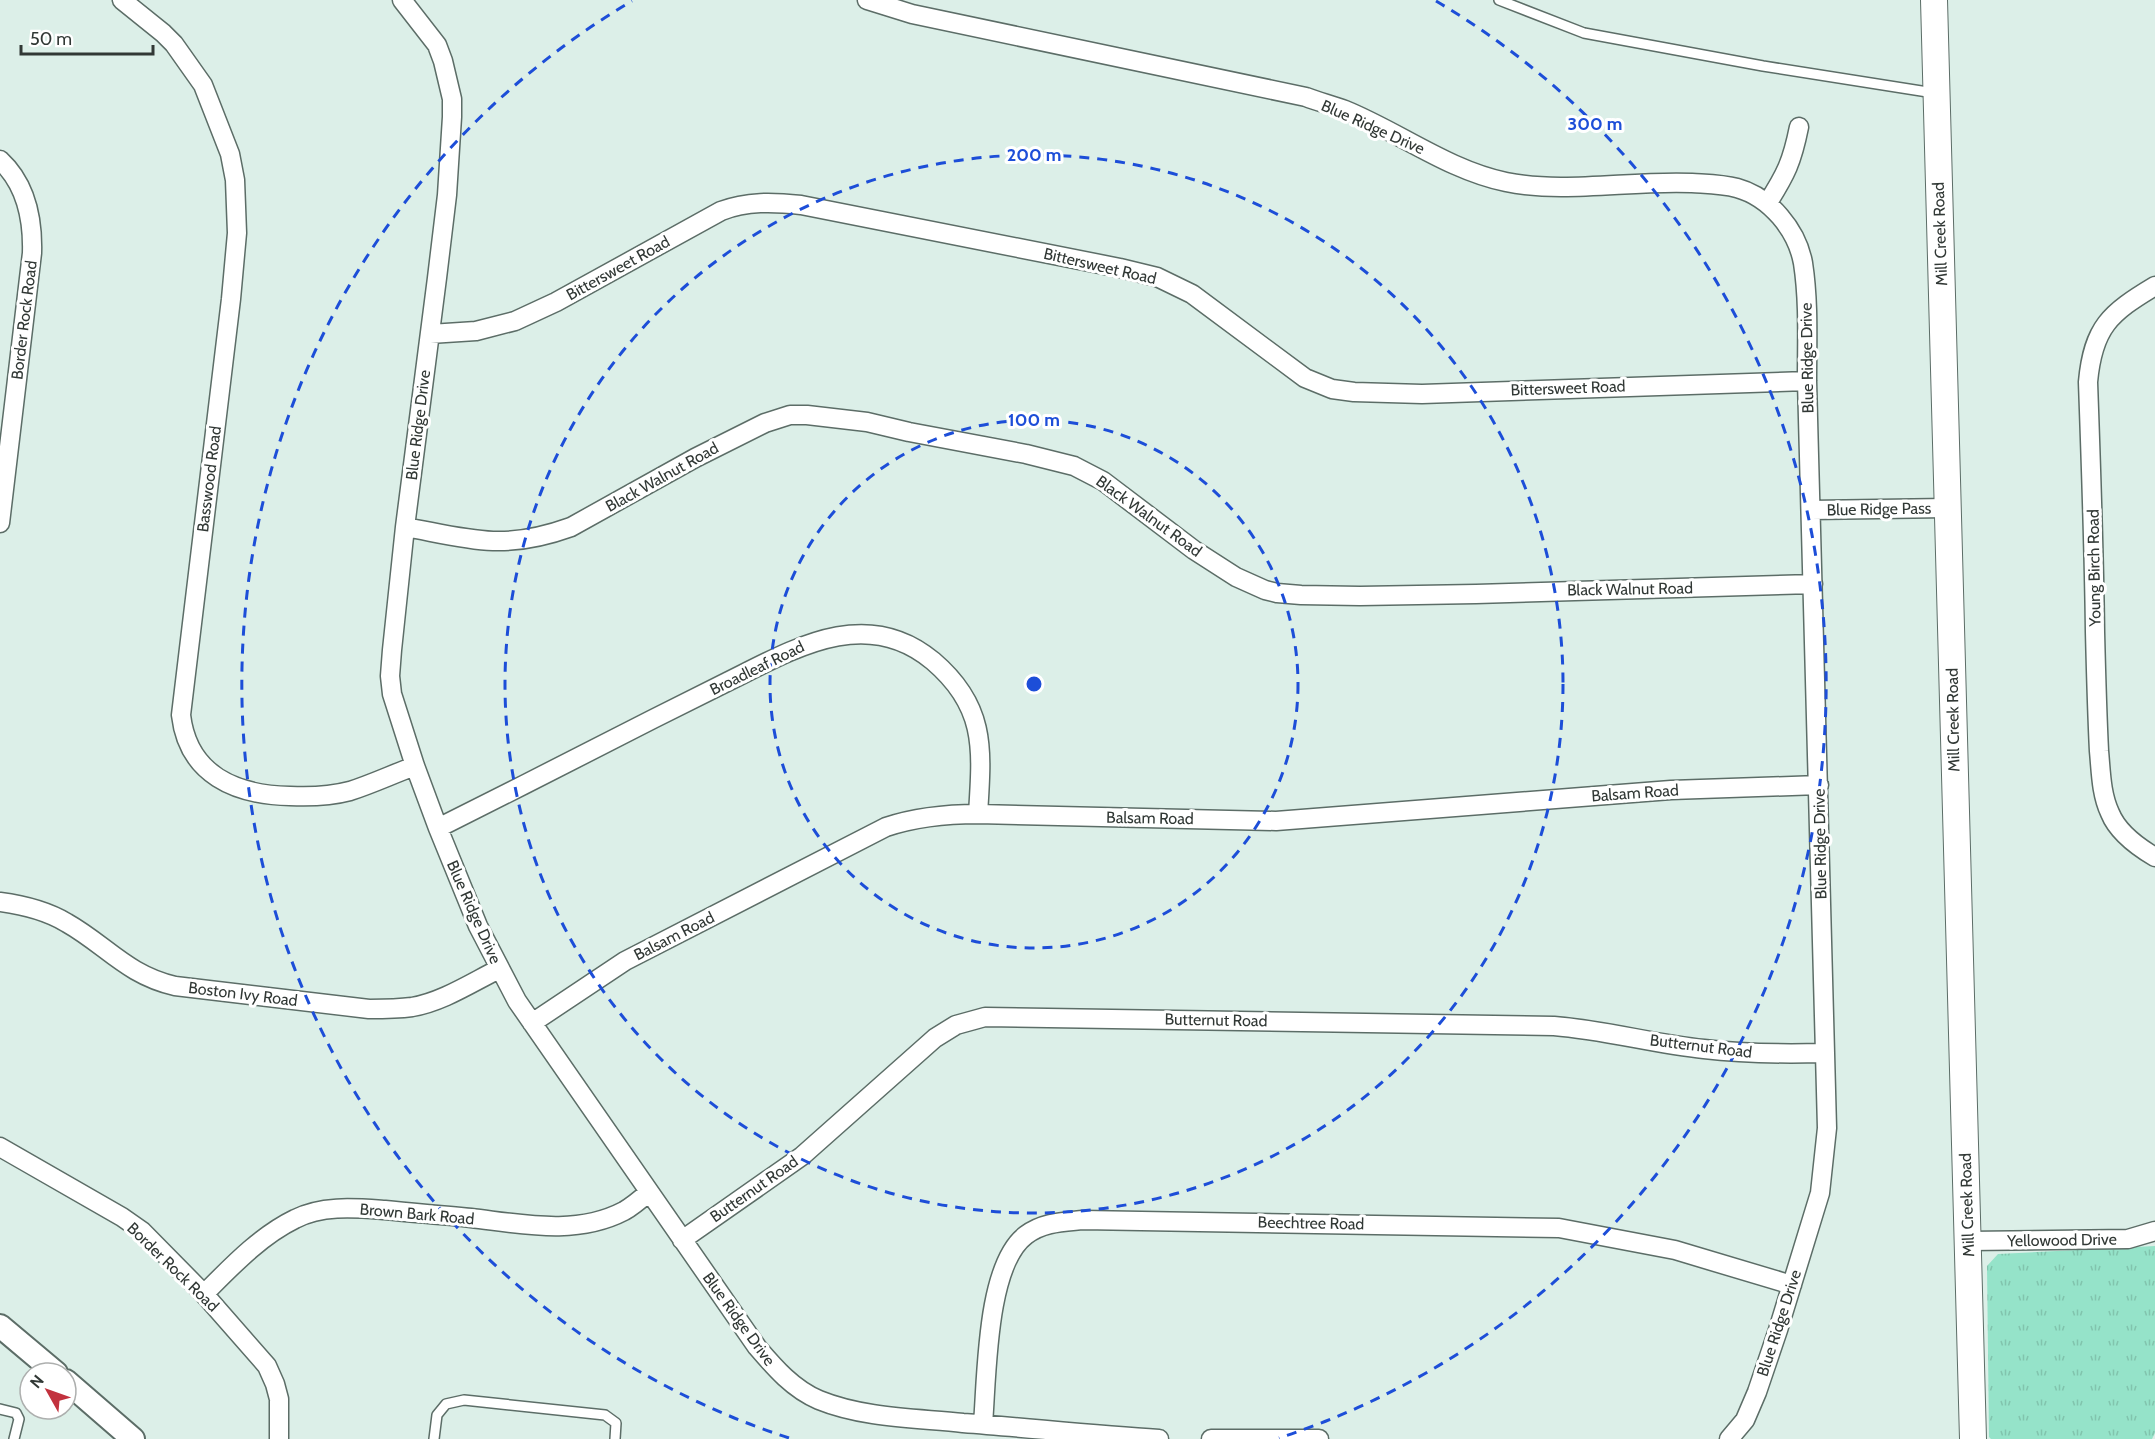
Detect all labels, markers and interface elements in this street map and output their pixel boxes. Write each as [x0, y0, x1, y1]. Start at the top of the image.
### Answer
scale bar [21, 18, 153, 56]
text: 50 m [30, 28, 72, 50]
street label: Blue Ridge Drive [1318, 96, 1428, 158]
text: 300 m [1568, 113, 1622, 135]
text: 200 m [1007, 144, 1061, 166]
street label: Mill Creek Road [1929, 182, 1951, 286]
street label: Bittersweet Road [563, 232, 673, 304]
street label: Bittersweet Road [1042, 244, 1158, 288]
street label: Border Rock Road [7, 259, 41, 381]
street label: Blue Ridge Drive [1797, 302, 1817, 414]
street label: Blue Ridge Drive [402, 369, 434, 481]
street label: Bittersweet Road [1510, 376, 1626, 400]
text: 100 m [1008, 409, 1060, 431]
street label: Basswood Road [193, 425, 225, 533]
street label: Black Walnut Road [602, 438, 722, 516]
street label: Black Walnut Road [1092, 471, 1206, 561]
street label: Blue Ridge Pass [1826, 499, 1932, 519]
street label: Young Birch Road [2083, 509, 2105, 628]
street label: Black Walnut Road [1567, 578, 1693, 600]
street label: Broadleaf Road [707, 637, 807, 699]
street label: Mill Creek Road [1943, 668, 1963, 772]
centre of rings [1024, 674, 1044, 694]
street label: Balsam Road [1591, 780, 1679, 806]
street label: Blue Ridge Drive [1810, 788, 1830, 900]
street label: Balsam Road [1106, 808, 1194, 828]
street label: Blue Ridge Drive [443, 857, 505, 967]
street label: Balsam Road [631, 908, 717, 964]
street label: Boston Ivy Road [187, 978, 299, 1010]
street label: Butternut Road [1164, 1010, 1268, 1030]
street label: Butternut Road [1649, 1030, 1753, 1062]
street label: Butternut Road [706, 1152, 802, 1226]
street label: Mill Creek Road [1956, 1153, 1978, 1257]
street label: Brown Bark Road [359, 1200, 475, 1228]
street label: Beechtree Road [1258, 1213, 1364, 1233]
street label: Border Rock Road [123, 1219, 223, 1315]
street label: Yellowood Drive [2006, 1230, 2117, 1250]
street label: Blue Ridge Drive [1753, 1267, 1805, 1379]
street label: Blue Ridge Drive [699, 1269, 779, 1369]
north arrow [18, 1361, 78, 1421]
text: N [26, 1371, 48, 1392]

